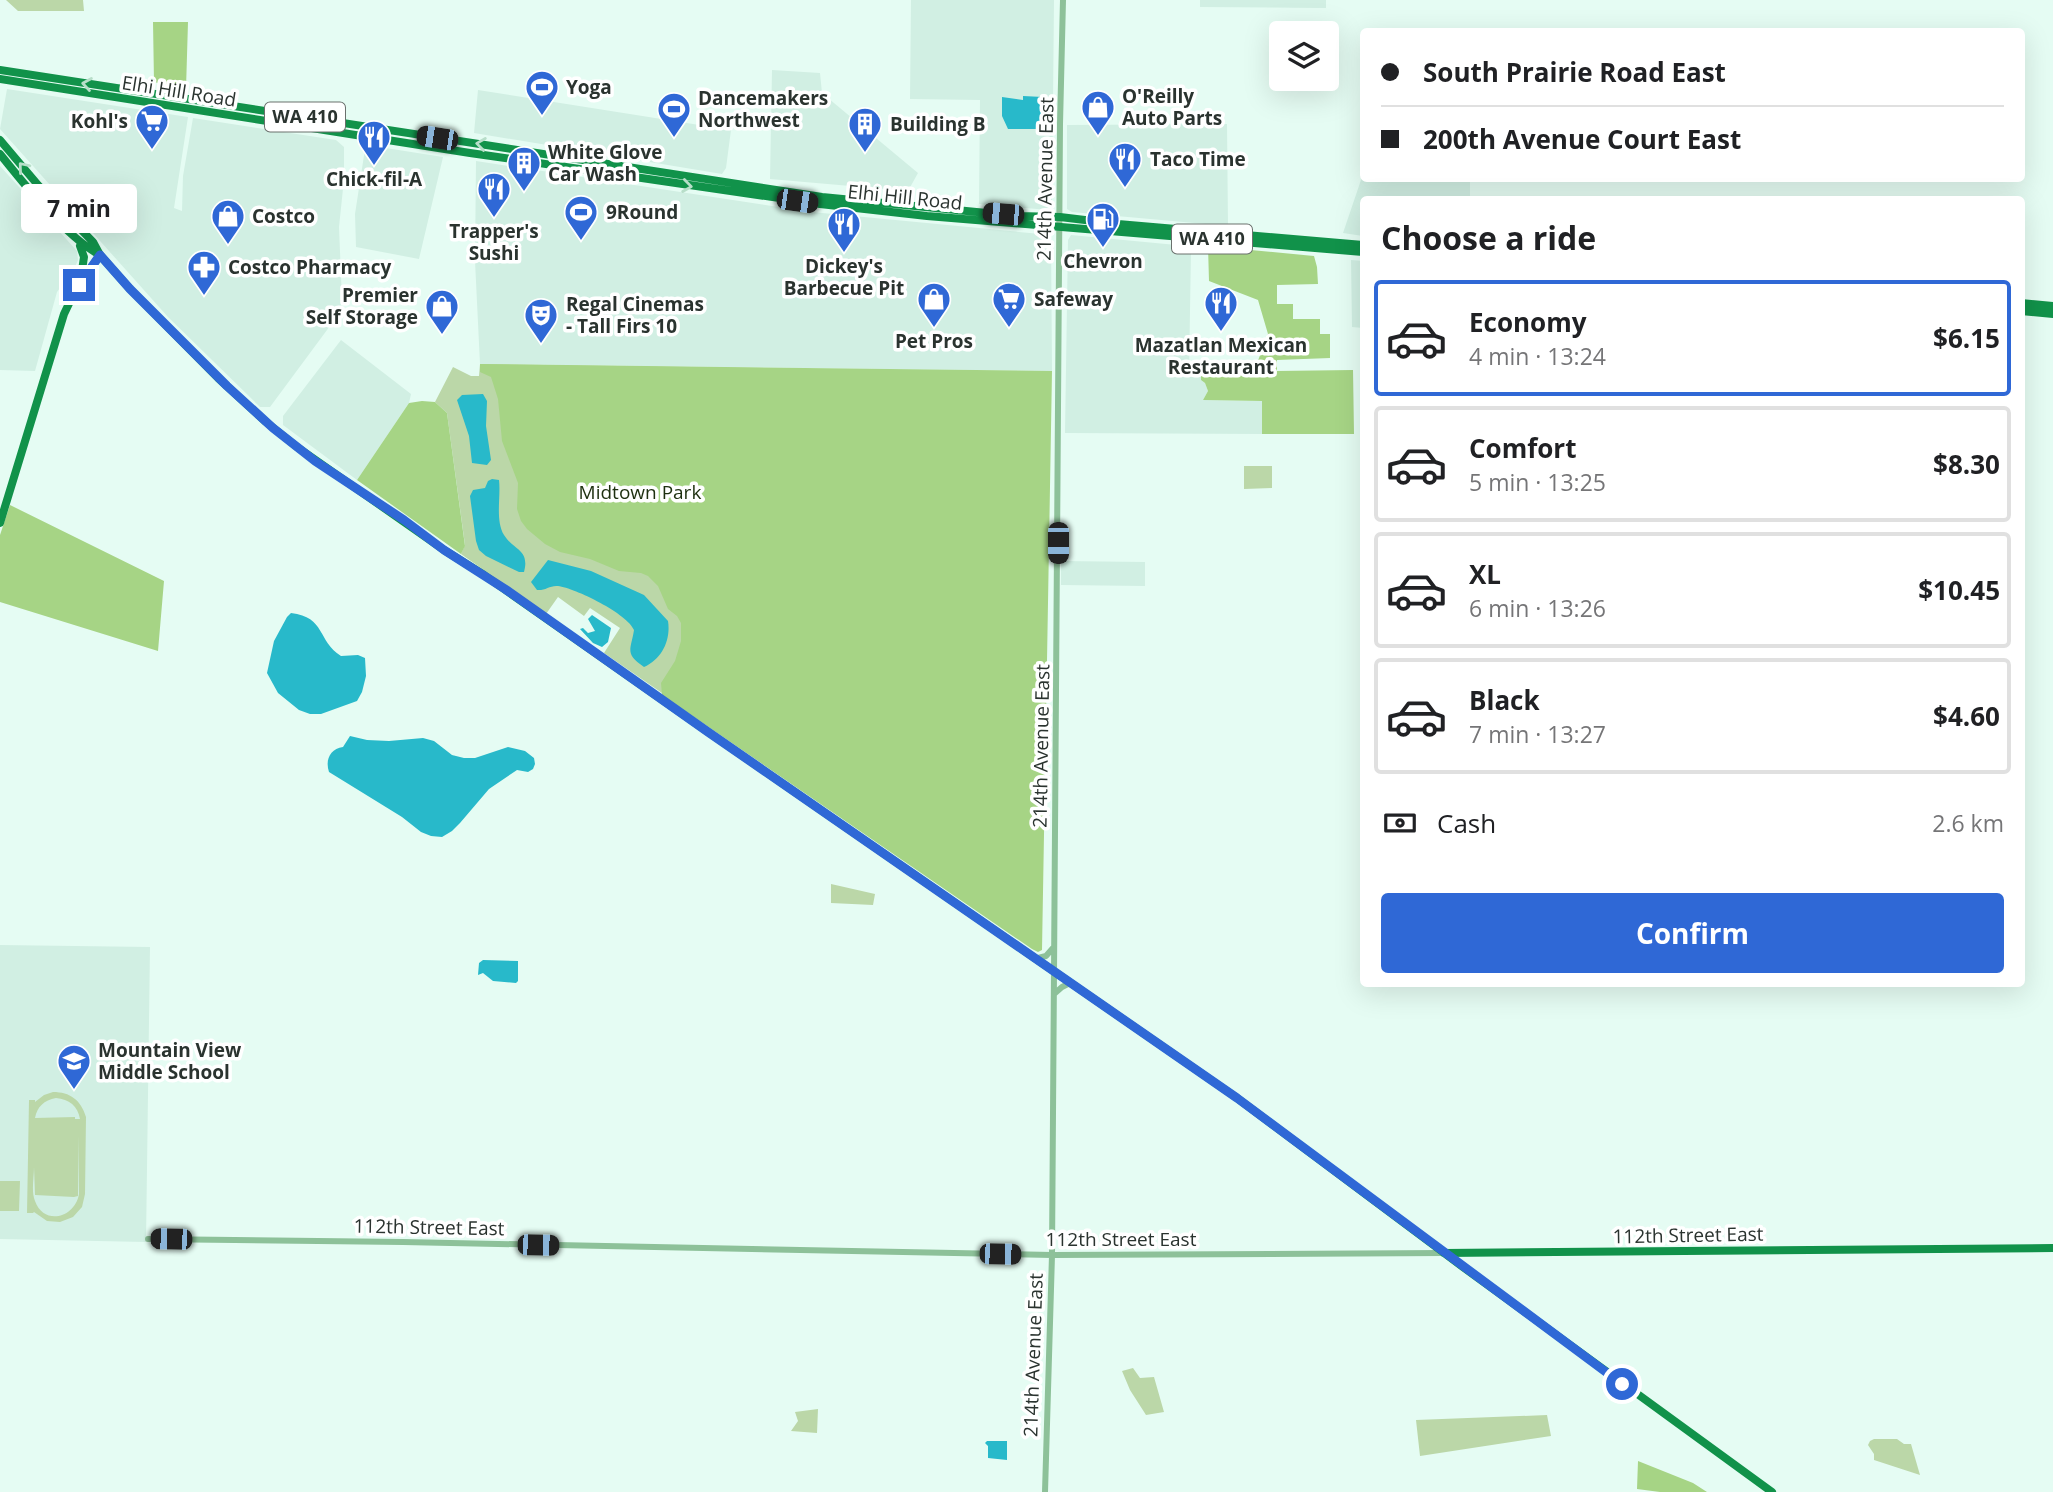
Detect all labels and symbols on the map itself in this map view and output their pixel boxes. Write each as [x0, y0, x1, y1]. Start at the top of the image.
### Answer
sports icon: Yoga [523, 68, 561, 117]
street label: Elhi Hill Road [120, 69, 238, 113]
place label: Yoga [566, 74, 612, 100]
one-way arrow [81, 77, 93, 92]
place label: O'Reilly Auto Parts [1122, 83, 1222, 131]
place label: Dancemakers Northwest [698, 85, 828, 133]
shop icon: O'Reilly Auto Parts [1079, 88, 1117, 137]
sports icon: Dancemakers Northwest [655, 90, 693, 139]
street label: 214th Avenue East [1031, 97, 1059, 261]
supermarket icon: Kohl's [133, 102, 171, 151]
road number: WA 410 [265, 103, 345, 132]
building icon: Building B [846, 105, 884, 154]
place label: Kohl's [71, 108, 128, 134]
place label: Building B [890, 111, 986, 137]
restaurant icon: Chick-fil-A [355, 118, 393, 167]
car [415, 124, 460, 152]
one-way arrow [476, 137, 487, 152]
place label: White Glove Car Wash [548, 139, 662, 187]
restaurant icon: Taco Time [1106, 140, 1144, 189]
building icon: White Glove Car Wash [505, 144, 543, 193]
place label: Taco Time [1150, 146, 1246, 172]
one-way arrow [19, 162, 31, 175]
place label: Chick-fil-A [326, 166, 423, 192]
restaurant icon: Trapper's Sushi [475, 170, 513, 219]
one-way arrow [681, 178, 693, 193]
street label: Elhi Hill Road [846, 178, 964, 216]
callout: 7 min [21, 184, 137, 232]
car [775, 188, 820, 214]
sports icon: 9Round [562, 193, 600, 242]
shop icon: Costco [209, 197, 247, 246]
place label: 9Round [606, 199, 678, 225]
fuel station icon: Chevron [1084, 200, 1122, 249]
car [982, 202, 1025, 226]
place label: Costco [252, 203, 315, 229]
restaurant icon: Dickey's Barbecue Pit [825, 205, 863, 254]
place label: Trapper's Sushi [449, 218, 539, 266]
road number: WA 410 [1172, 225, 1252, 254]
pharmacy icon: Costco Pharmacy [185, 248, 223, 297]
place label: Chevron [1063, 248, 1143, 274]
place label: Dickey's Barbecue Pit [784, 253, 904, 301]
place label: Costco Pharmacy [228, 254, 391, 280]
route end [63, 269, 95, 301]
shop icon: Pet Pros [915, 280, 953, 329]
supermarket icon: Safeway [990, 280, 1028, 329]
place label: Premier Self Storage [306, 282, 418, 330]
restaurant icon: Mazatlan Mexican Restaurant [1202, 284, 1240, 333]
place label: Safeway [1034, 286, 1113, 312]
shop icon: Premier Self Storage [423, 287, 461, 336]
place label: Regal Cinemas - Tall Firs 10 [566, 291, 704, 339]
theatre icon: Regal Cinemas - Tall Firs 10 [522, 296, 560, 345]
place label: Pet Pros [895, 328, 973, 354]
place label: Mazatlan Mexican Restaurant [1135, 332, 1307, 380]
park label: Midtown Park [579, 479, 701, 505]
car [1048, 522, 1069, 564]
street label: 214th Avenue East [1027, 664, 1055, 828]
place label: Mountain View Middle School [98, 1037, 242, 1085]
school or university icon: Mountain View Middle School [55, 1042, 93, 1091]
street label: 112th Street East [353, 1213, 505, 1241]
street label: 112th Street East [1612, 1221, 1764, 1249]
street label: 112th Street East [1046, 1226, 1197, 1252]
car [150, 1228, 193, 1250]
car [517, 1234, 560, 1256]
car [979, 1243, 1022, 1265]
street label: 214th Avenue East [1017, 1272, 1049, 1437]
route start [1606, 1368, 1638, 1400]

